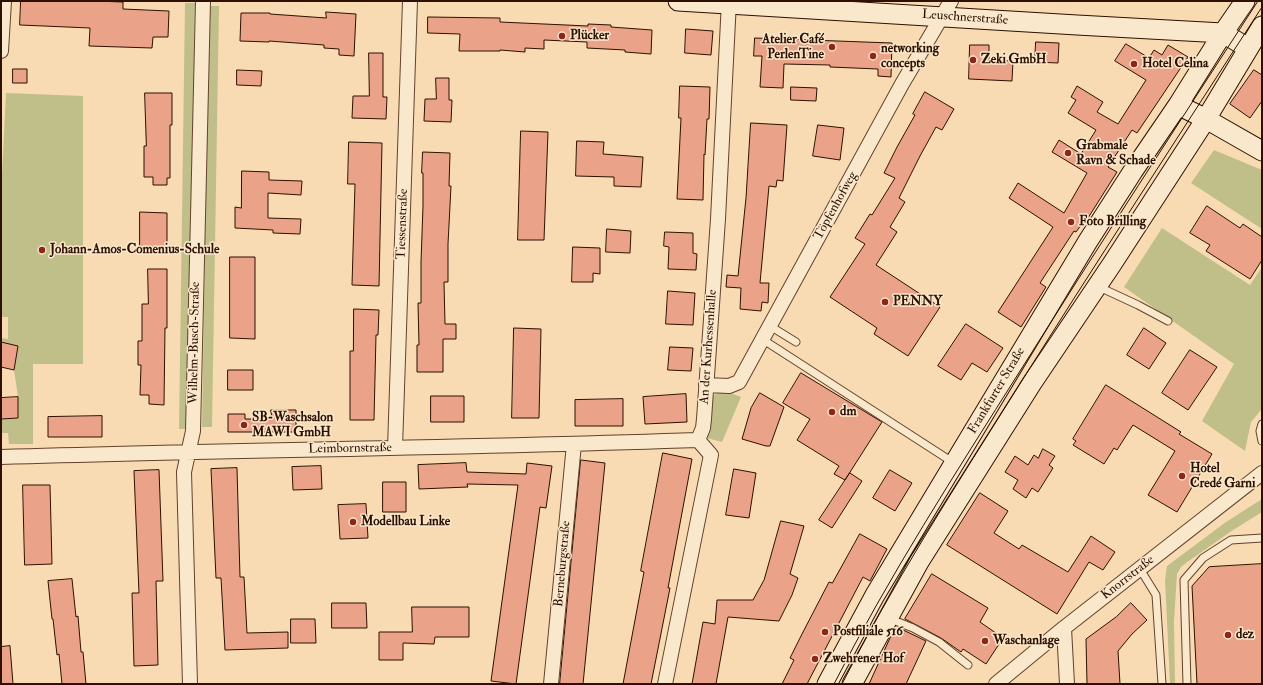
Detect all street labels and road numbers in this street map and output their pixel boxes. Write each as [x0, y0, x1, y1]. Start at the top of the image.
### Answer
street label: Leuschnerstraße [921, 7, 1009, 29]
street label: Töpfenhofweg [811, 169, 861, 243]
street label: Tiessenstraße [394, 188, 412, 260]
street label: Wilhelm-Busch-Straße [186, 282, 204, 404]
street label: An der Kurhessenhalle [697, 289, 721, 405]
street label: Frankfurter Straße [965, 345, 1029, 437]
street label: Leimbornstraße [308, 440, 392, 458]
street label: Berneburgstraße [551, 520, 575, 608]
street label: Knorrstraße [1098, 552, 1158, 604]

